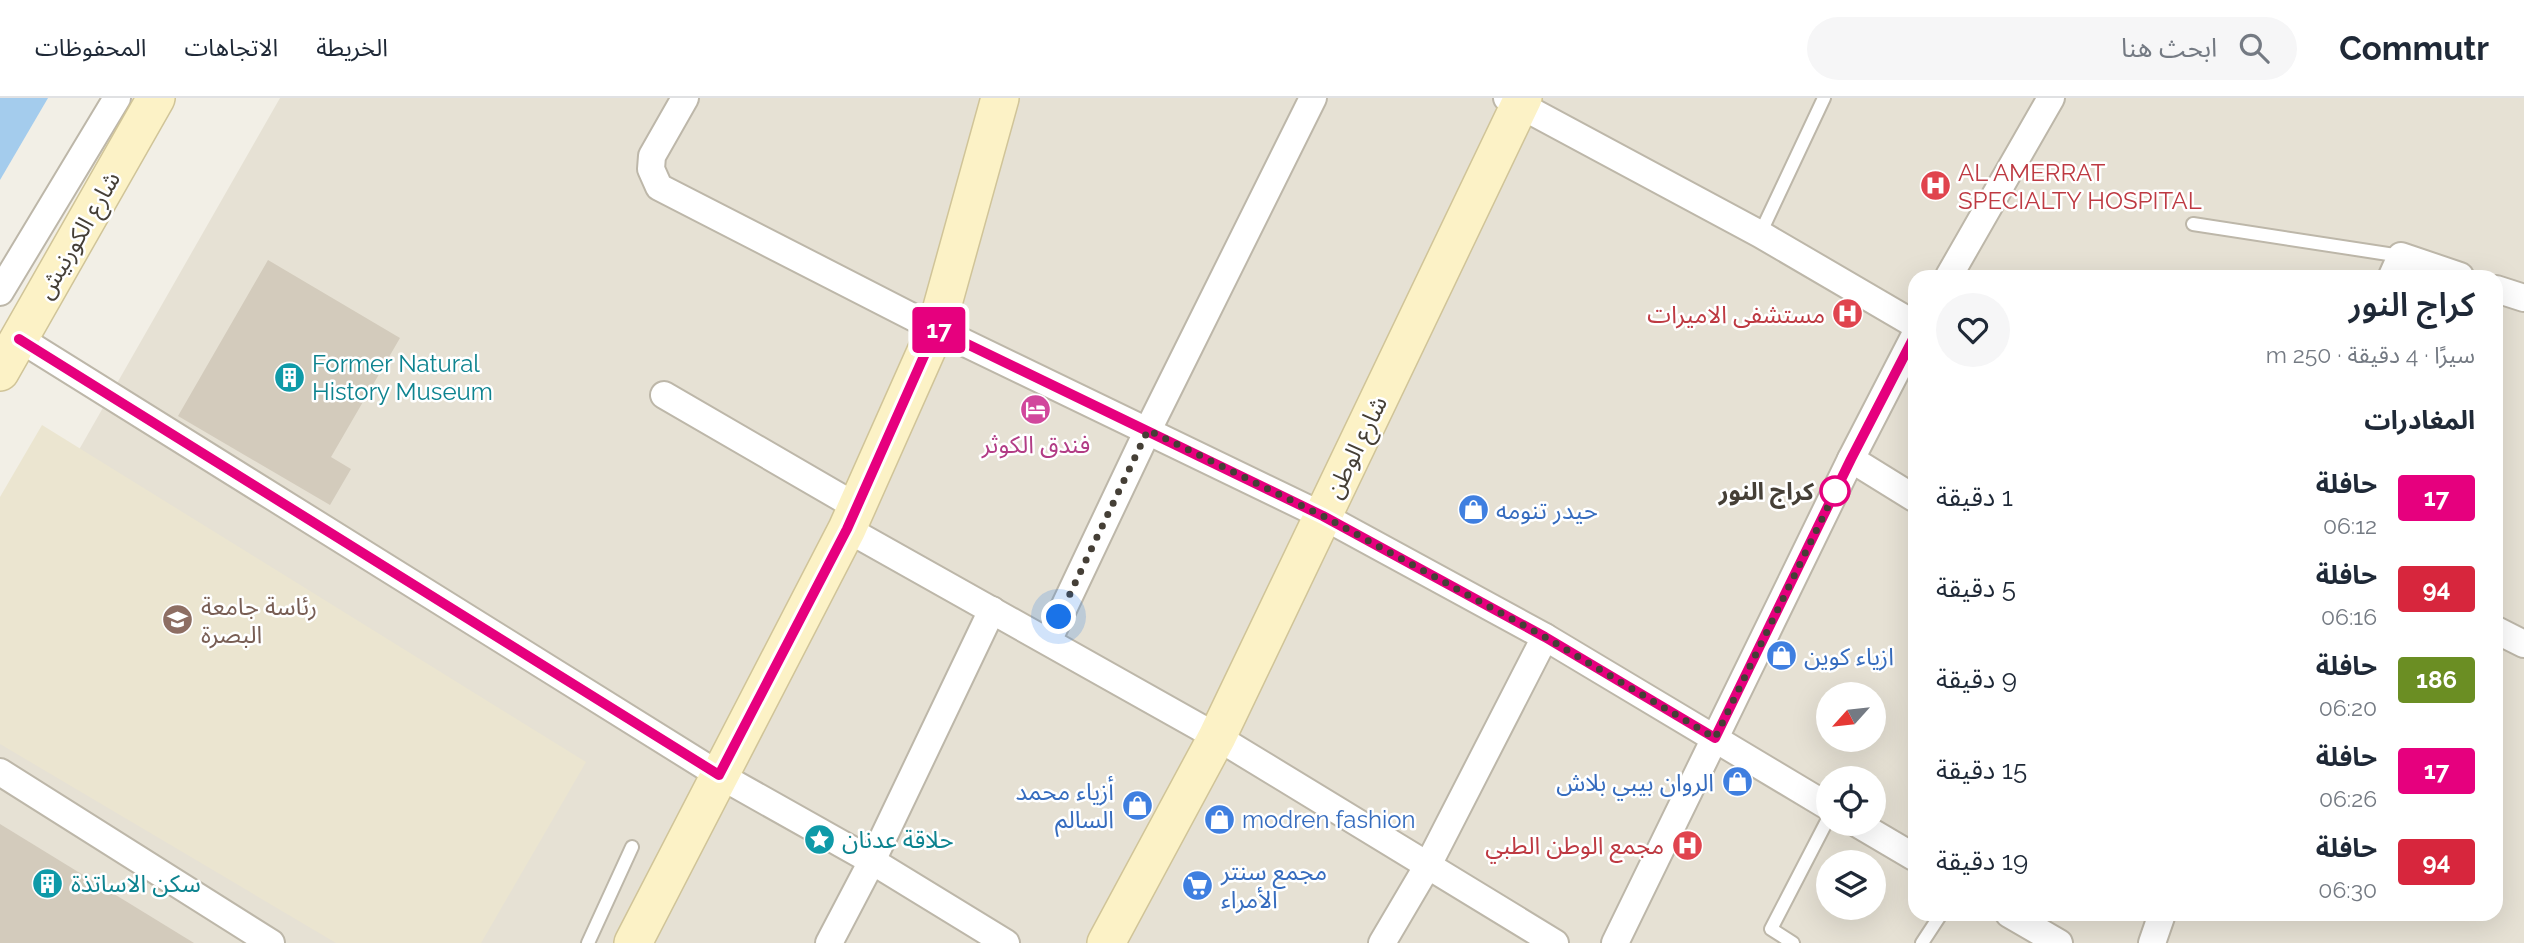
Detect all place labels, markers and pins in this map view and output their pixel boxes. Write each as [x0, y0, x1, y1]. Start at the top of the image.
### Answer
place label: AL AMERRAT SPECIALTY HOSPITAL [1958, 158, 2202, 215]
hospital icon: AL AMERRAT SPECIALTY HOSPITAL [1918, 169, 1952, 203]
hospital icon: مستشفى الاميرات [1831, 297, 1865, 331]
place label: مستشفى الاميرات [1647, 300, 1825, 329]
place label: Former Natural History Museum [312, 349, 493, 406]
building icon: Former Natural History Museum [272, 360, 306, 394]
hotel icon: فندق الكوثر [1019, 393, 1053, 427]
place label: فندق الكوثر [981, 430, 1090, 459]
marker: كراج النور [1820, 476, 1850, 506]
place label: كراج النور [1718, 477, 1815, 509]
shop icon: حيدر تنومه [1456, 493, 1490, 527]
place label: حيدر تنومه [1496, 496, 1598, 525]
place label: رئاسة جامعة البصرة [201, 592, 317, 649]
school or university icon: رئاسة جامعة البصرة [161, 603, 195, 637]
shop icon: ازياء كوين [1764, 639, 1798, 673]
place label: ازياء كوين [1804, 642, 1894, 671]
shop icon: الروان بيبي بلاش [1720, 765, 1754, 799]
place label: الروان بيبي بلاش [1556, 768, 1714, 801]
place label: أزياء محمد السالم [1016, 775, 1114, 837]
shop icon: أزياء محمد السالم [1120, 788, 1154, 822]
shop icon: modren fashion [1202, 802, 1236, 836]
place label: modren fashion [1242, 805, 1416, 834]
place icon: حلاقة عدنان [802, 822, 836, 856]
place label: حلاقة عدنان [842, 825, 954, 854]
hospital icon: مجمع الوطن الطبي [1670, 828, 1704, 862]
place label: مجمع الوطن الطبي [1485, 831, 1664, 864]
place label: مجمع سنتر الأمراء [1220, 857, 1327, 914]
building icon: سكن الاساتذة [31, 866, 65, 900]
supermarket icon: مجمع سنتر الأمراء [1181, 868, 1215, 902]
place label: سكن الاساتذة [71, 869, 201, 898]

